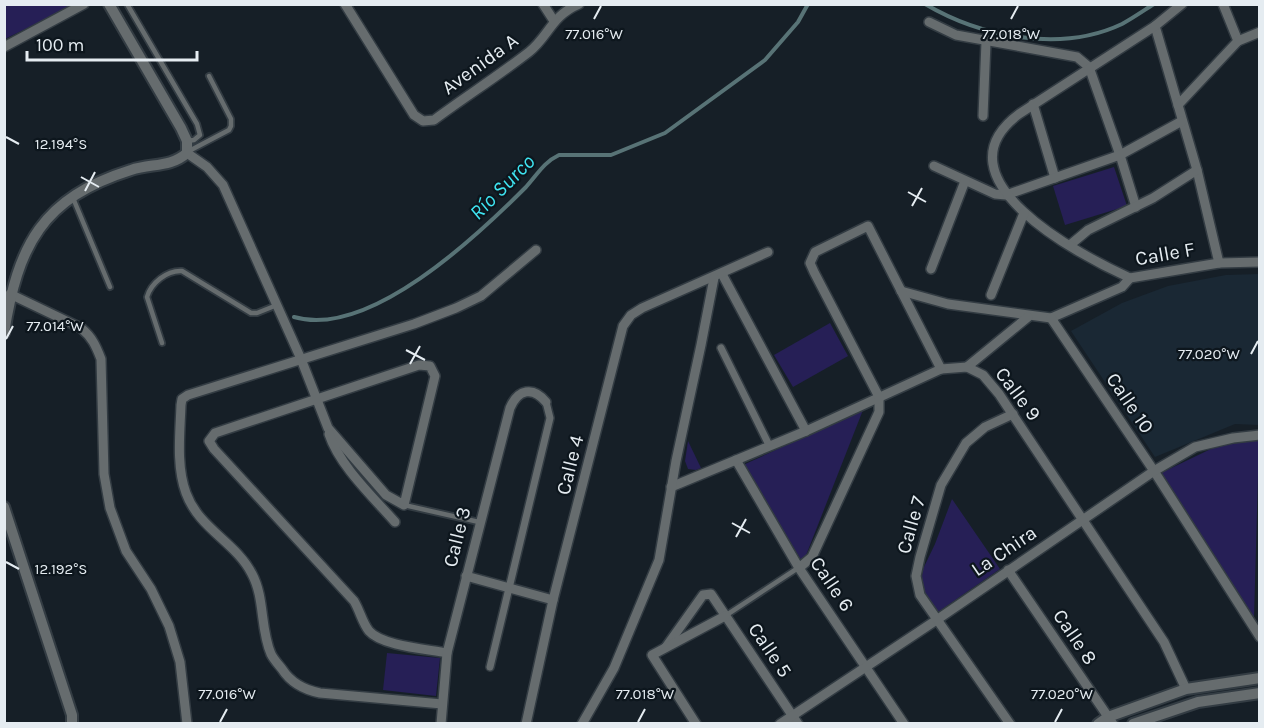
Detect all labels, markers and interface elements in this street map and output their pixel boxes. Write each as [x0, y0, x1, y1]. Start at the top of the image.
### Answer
scale bar [27, 24, 196, 62]
text: 77.016°W [565, 25, 623, 43]
text: 77.018°W [982, 25, 1041, 43]
street label: Avenida A [437, 29, 523, 99]
text: 100 m [36, 34, 84, 56]
text: 12.194°S [35, 135, 87, 153]
water label: Río Surco [464, 149, 540, 225]
street label: Calle F [1133, 237, 1197, 271]
text: 77.014°W [26, 317, 84, 335]
text: 77.020°W [1178, 345, 1240, 363]
street label: Calle 9 [990, 363, 1046, 425]
street label: Calle 10 [1101, 368, 1159, 438]
street label: Calle 4 [552, 433, 588, 497]
street label: Calle 7 [892, 493, 930, 556]
street label: Calle 3 [438, 504, 476, 570]
street label: La Chira [967, 521, 1041, 581]
street label: Calle 6 [805, 552, 859, 616]
text: 12.192°S [35, 560, 87, 578]
street label: Calle 8 [1048, 605, 1102, 669]
street label: Calle 5 [743, 618, 797, 682]
text: 77.016°W [198, 685, 256, 703]
text: 77.018°W [616, 685, 675, 703]
text: 77.020°W [1031, 685, 1093, 703]

